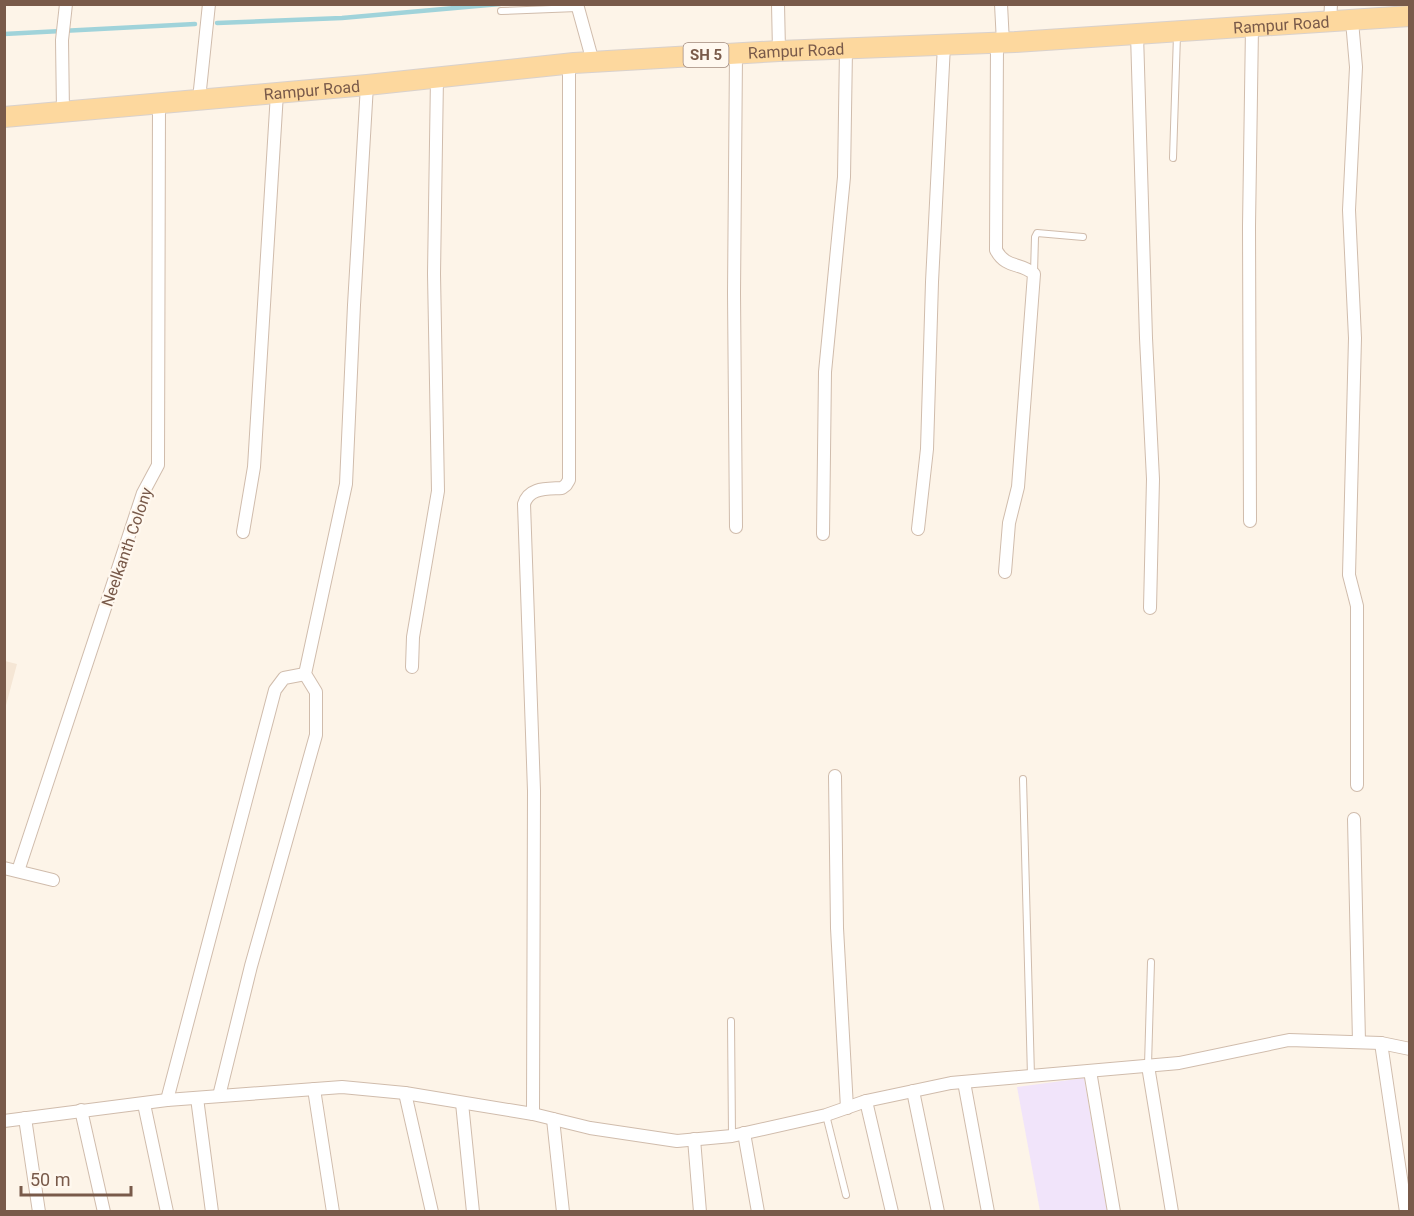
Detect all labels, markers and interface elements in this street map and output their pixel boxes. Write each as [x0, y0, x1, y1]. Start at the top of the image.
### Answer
street label: Rampur Road [1233, 12, 1330, 37]
street label: Rampur Road [747, 39, 845, 62]
road number: SH 5 [684, 43, 728, 67]
street label: Rampur Road [263, 76, 361, 104]
street label: Neelkanth Colony [98, 484, 156, 609]
scale bar [21, 1159, 130, 1197]
text: 50 m [30, 1169, 70, 1190]

